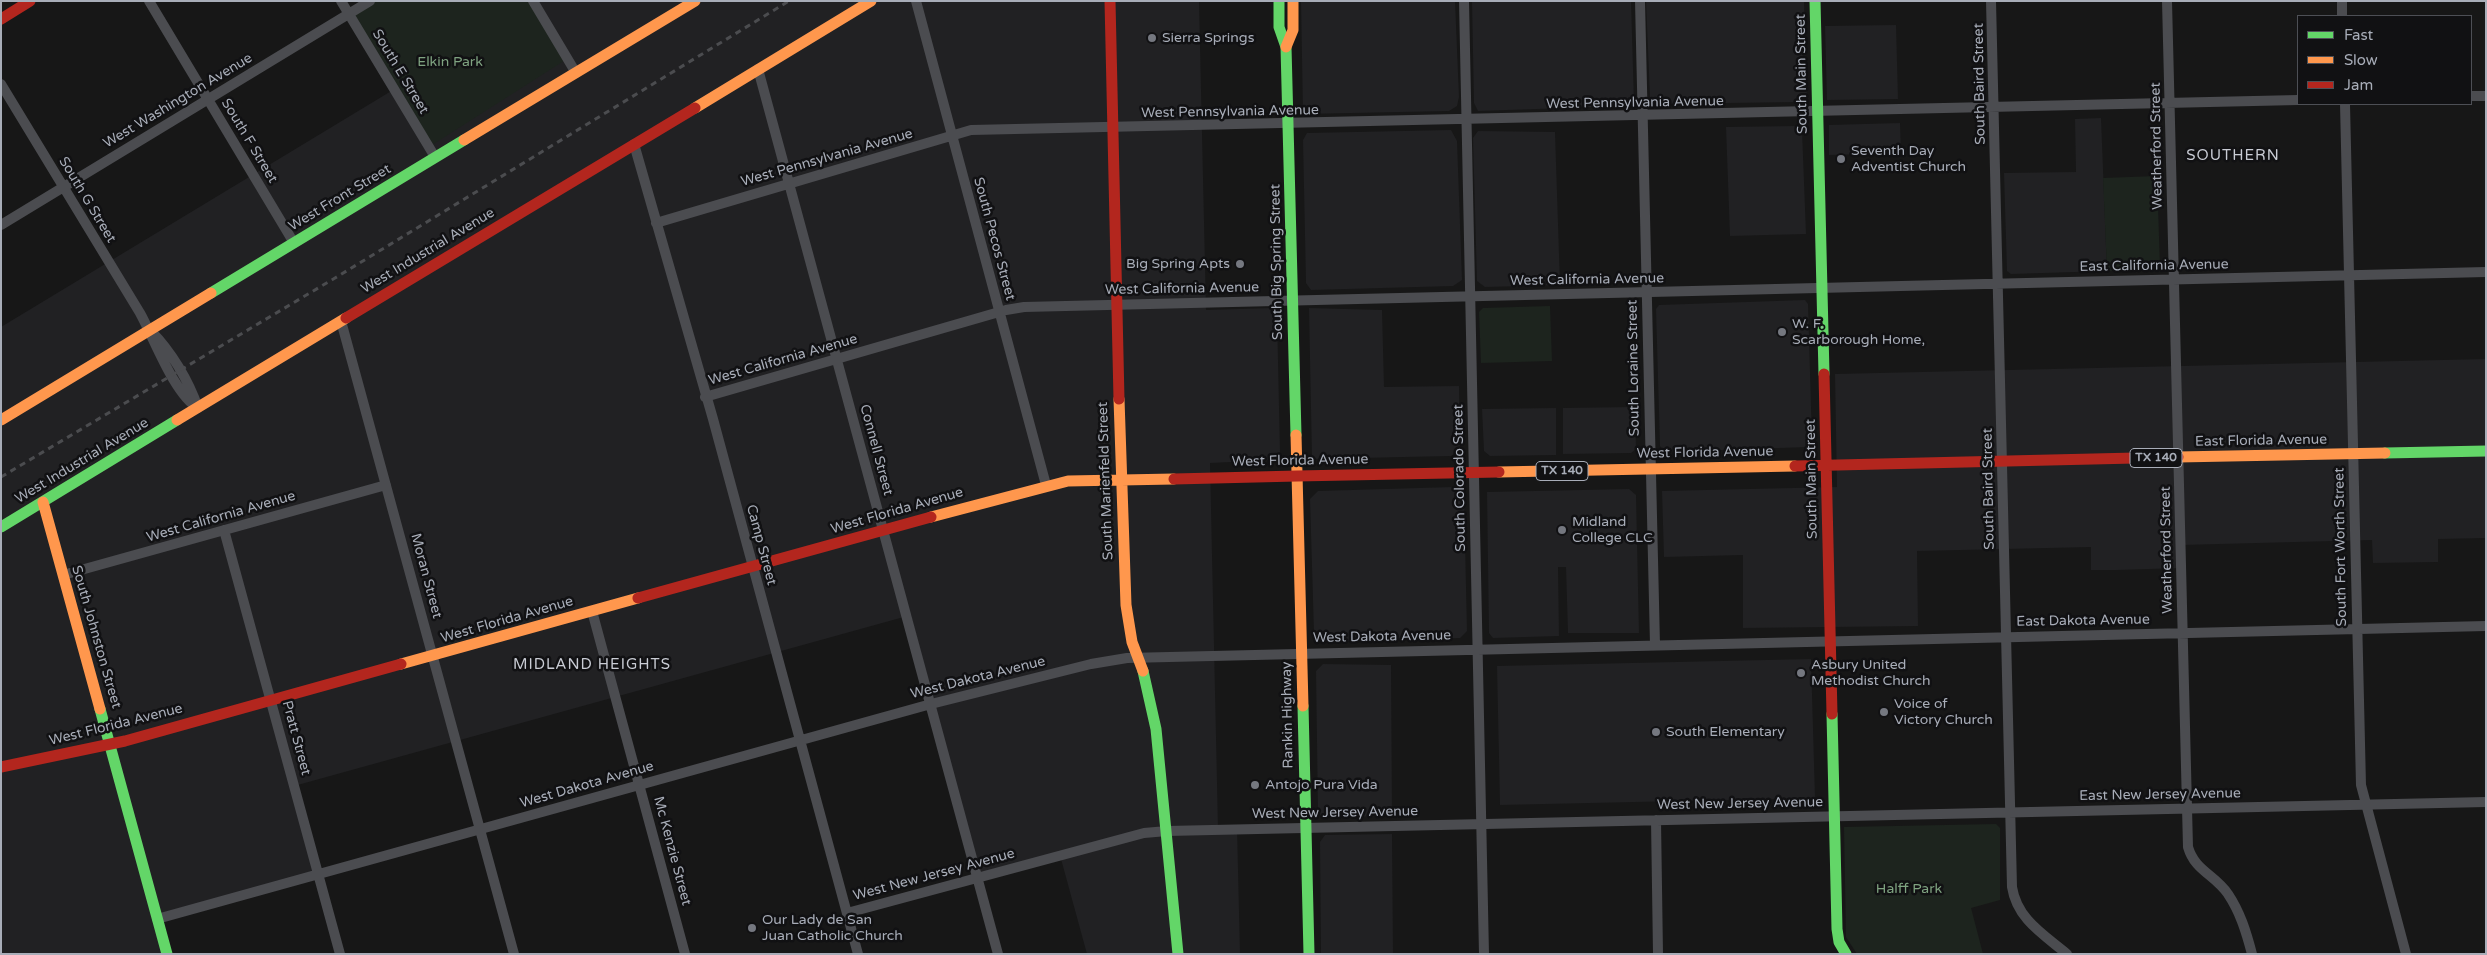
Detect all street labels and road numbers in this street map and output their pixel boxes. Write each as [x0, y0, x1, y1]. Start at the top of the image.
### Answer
street label: South Main Street [1793, 14, 1811, 134]
street label: South Baird Street [1971, 23, 1989, 145]
street label: South E Street [368, 27, 432, 117]
street label: West Washington Avenue [101, 50, 255, 152]
street label: Weatherford Street [2147, 82, 2167, 210]
street label: West Pennsylvania Avenue [1546, 93, 1724, 113]
street label: South F Street [217, 96, 281, 186]
street label: West Pennsylvania Avenue [1141, 102, 1319, 122]
street label: West Pennsylvania Avenue [739, 125, 915, 191]
street label: South G Street [55, 154, 119, 246]
street label: West Front Street [286, 161, 394, 235]
street label: South Pecos Street [970, 176, 1018, 302]
street label: South Big Spring Street [1267, 184, 1287, 340]
street label: West Industrial Avenue [358, 204, 498, 298]
street label: East California Avenue [2079, 256, 2229, 276]
street label: West California Avenue [1510, 270, 1664, 290]
street label: West California Avenue [1105, 279, 1259, 299]
street label: South Loraine Street [1624, 300, 1644, 436]
street label: West California Avenue [707, 331, 859, 389]
street label: South Marienfeld Street [1095, 401, 1117, 561]
street label: Connell Street [856, 403, 896, 497]
street label: South Colorado Street [1450, 404, 1470, 552]
street label: West Industrial Avenue [12, 414, 152, 508]
street label: South Main Street [1803, 419, 1821, 539]
street label: South Baird Street [1980, 428, 1998, 550]
street label: East Florida Avenue [2195, 431, 2327, 451]
street label: West Florida Avenue [1636, 443, 1774, 463]
road number: TX 140 [2130, 448, 2182, 468]
street label: West Florida Avenue [1231, 451, 1369, 471]
road number: TX 140 [1536, 462, 1588, 481]
street label: South Fort Worth Street [2331, 467, 2351, 627]
street label: West Florida Avenue [829, 484, 965, 538]
street label: Weatherford Street [2157, 486, 2177, 614]
street label: West California Avenue [145, 488, 297, 546]
street label: Camp Street [742, 503, 780, 587]
street label: Moran Street [407, 532, 445, 620]
street label: South Johnston Street [68, 564, 124, 710]
street label: West Florida Avenue [439, 593, 575, 647]
street label: East Dakota Avenue [2016, 611, 2150, 631]
street label: West Dakota Avenue [1313, 627, 1451, 647]
street label: West Dakota Avenue [909, 653, 1047, 703]
street label: Rankin Highway [1279, 661, 1297, 769]
street label: Pratt Street [278, 699, 314, 777]
street label: West Florida Avenue [48, 700, 184, 750]
street label: West Dakota Avenue [518, 758, 656, 812]
street label: East New Jersey Avenue [2079, 785, 2241, 805]
street label: West New Jersey Avenue [1657, 794, 1823, 814]
street label: Mc Kenzie Street [649, 795, 695, 907]
street label: West New Jersey Avenue [1252, 803, 1418, 823]
street label: West New Jersey Avenue [851, 845, 1017, 905]

